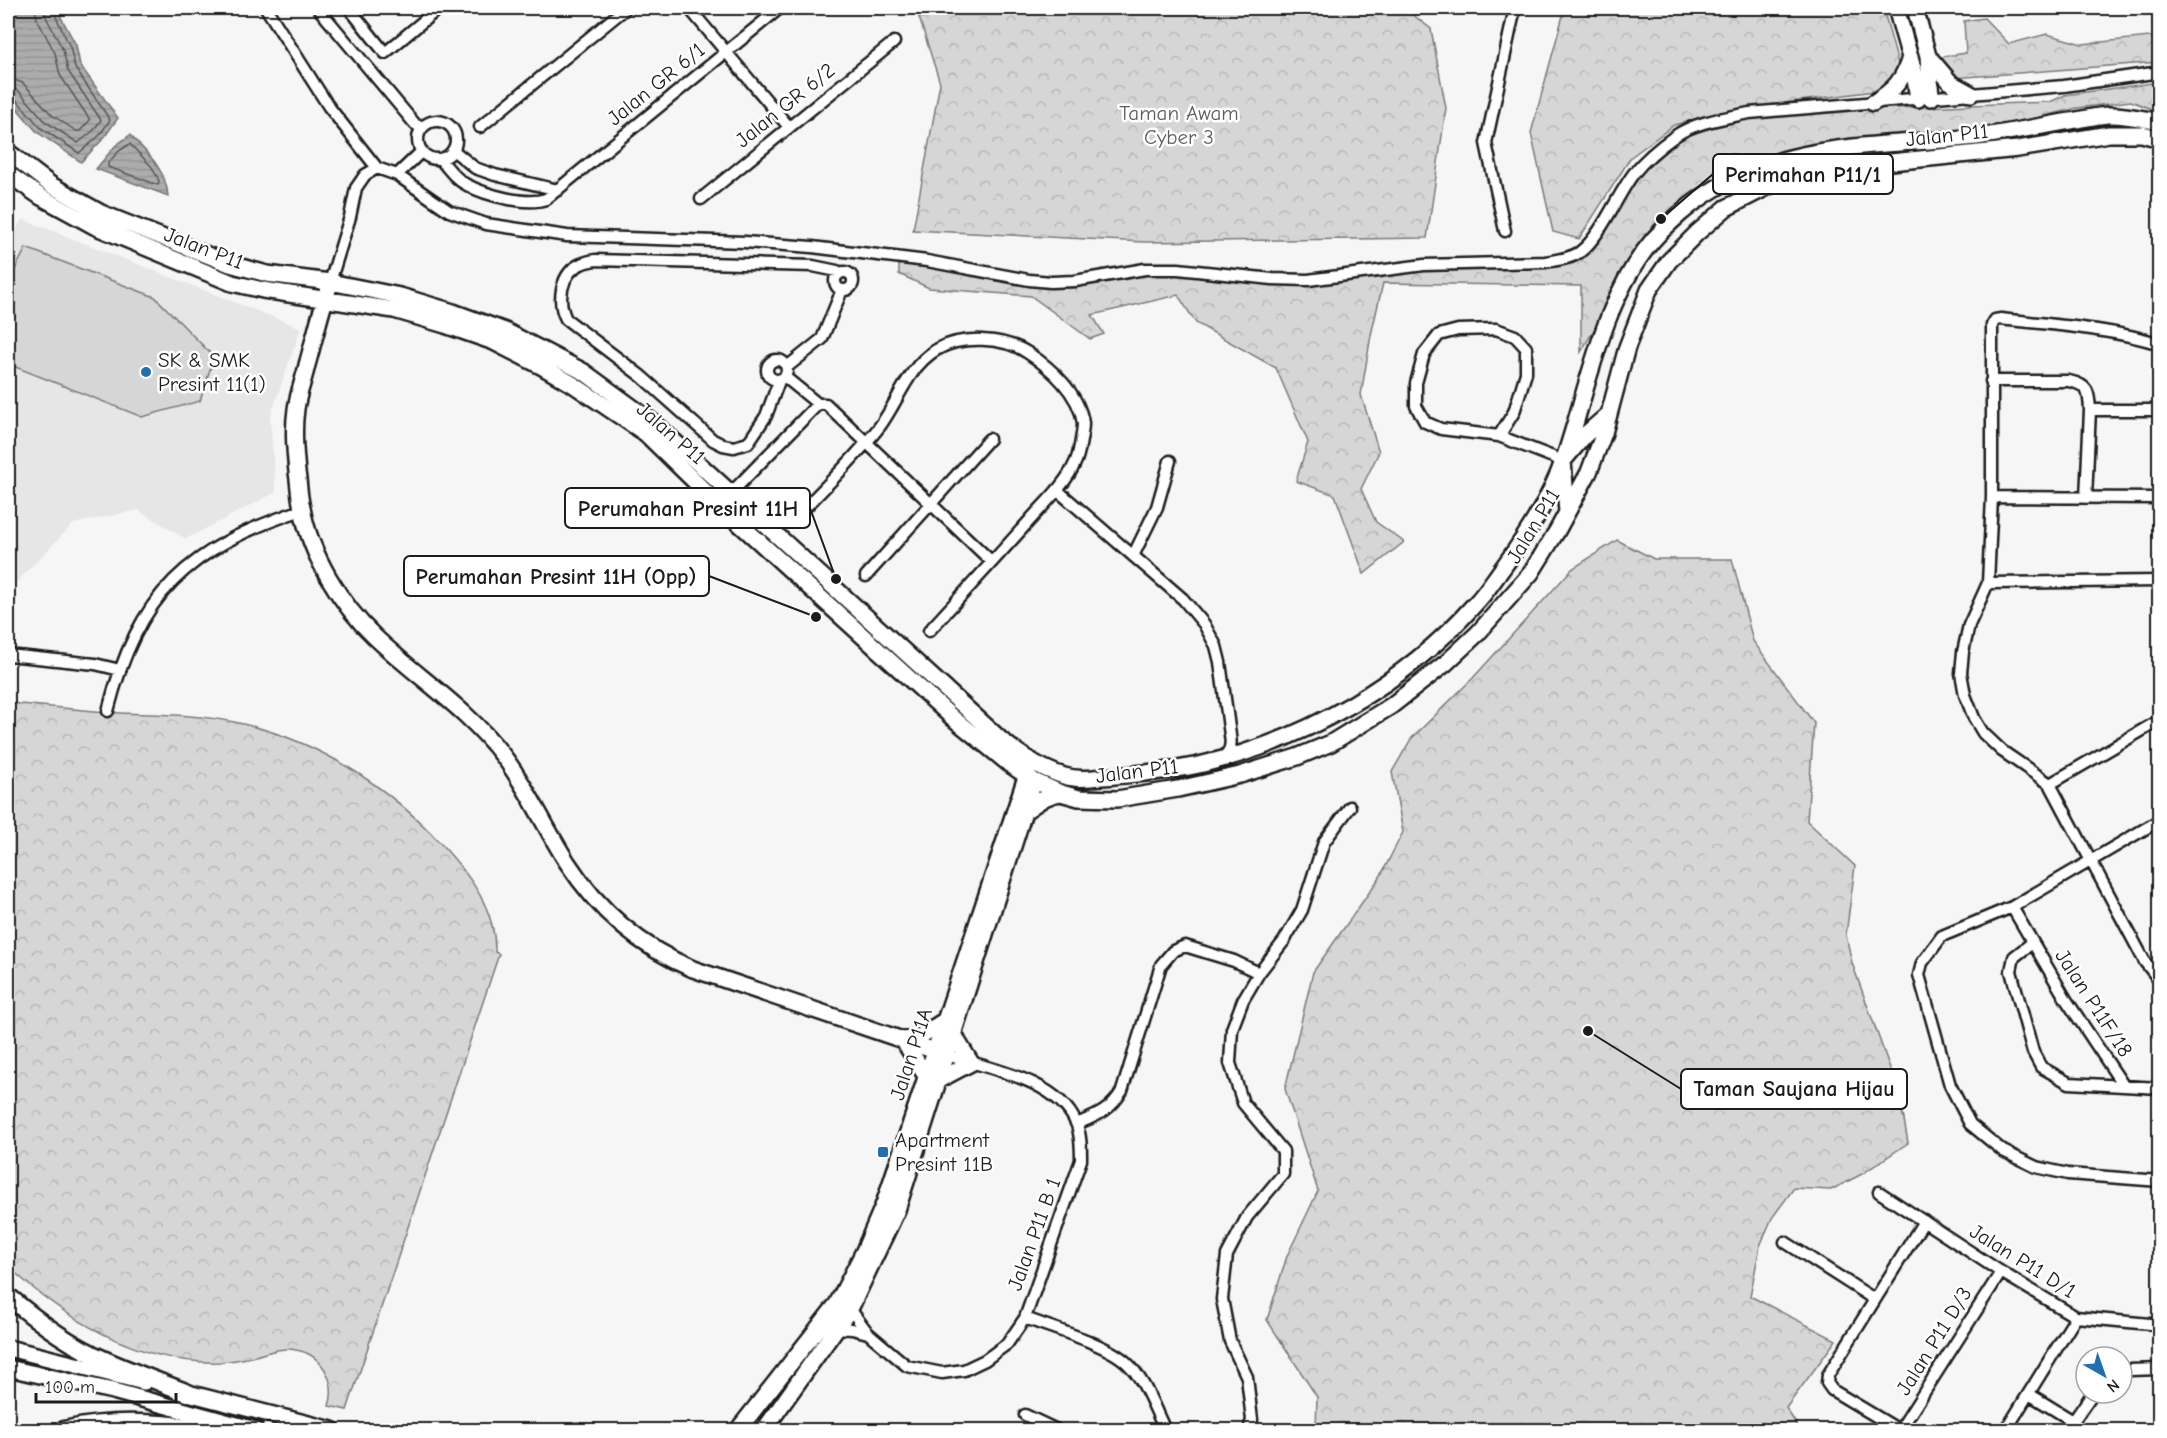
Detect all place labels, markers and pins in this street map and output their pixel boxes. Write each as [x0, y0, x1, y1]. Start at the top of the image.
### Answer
callout: Perimahan P11/1 [1713, 154, 1893, 194]
place label: SK & SMK Presint 11(1) [158, 348, 266, 396]
marker: SK & SMK Presint 11(1) [139, 365, 153, 379]
callout: Perumahan Presint 11H [565, 488, 810, 528]
callout: Perumahan Presint 11H (Opp) [404, 556, 709, 596]
callout: Taman Saujana Hijau [1681, 1069, 1907, 1109]
place label: Apartment Presint 11B [895, 1128, 993, 1176]
marker: Apartment Presint 11B [876, 1145, 890, 1159]

